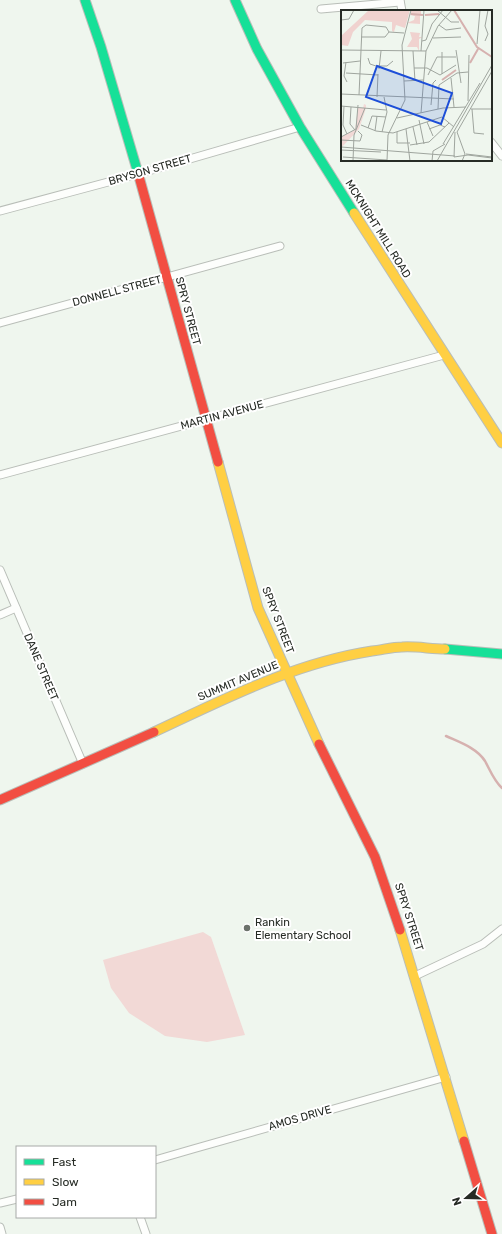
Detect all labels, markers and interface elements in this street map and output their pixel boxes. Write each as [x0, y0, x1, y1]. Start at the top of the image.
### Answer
inset map [341, 10, 492, 161]
street label: BRYSON STREET [107, 152, 194, 188]
street label: MCKNIGHT MILL ROAD [342, 177, 414, 281]
street label: DONNELL STREET [71, 273, 164, 309]
street label: SPRY STREET [173, 275, 204, 347]
street label: MARTIN AVENUE [179, 398, 265, 432]
street label: SPRY STREET [259, 585, 297, 656]
street label: DANE STREET [21, 631, 61, 703]
street label: SUMMIT AVENUE [196, 658, 281, 704]
street label: SPRY STREET [392, 882, 426, 953]
place label: Rankin Elementary School [255, 916, 351, 942]
marker: Rankin Elementary School [242, 923, 252, 933]
street label: AMOS DRIVE [267, 1103, 333, 1133]
legend [16, 1146, 156, 1218]
text: Fast [52, 1155, 76, 1169]
text: Slow [52, 1175, 79, 1189]
north arrow [446, 1178, 486, 1218]
text: Jam [52, 1195, 77, 1209]
text: N [450, 1195, 465, 1207]

